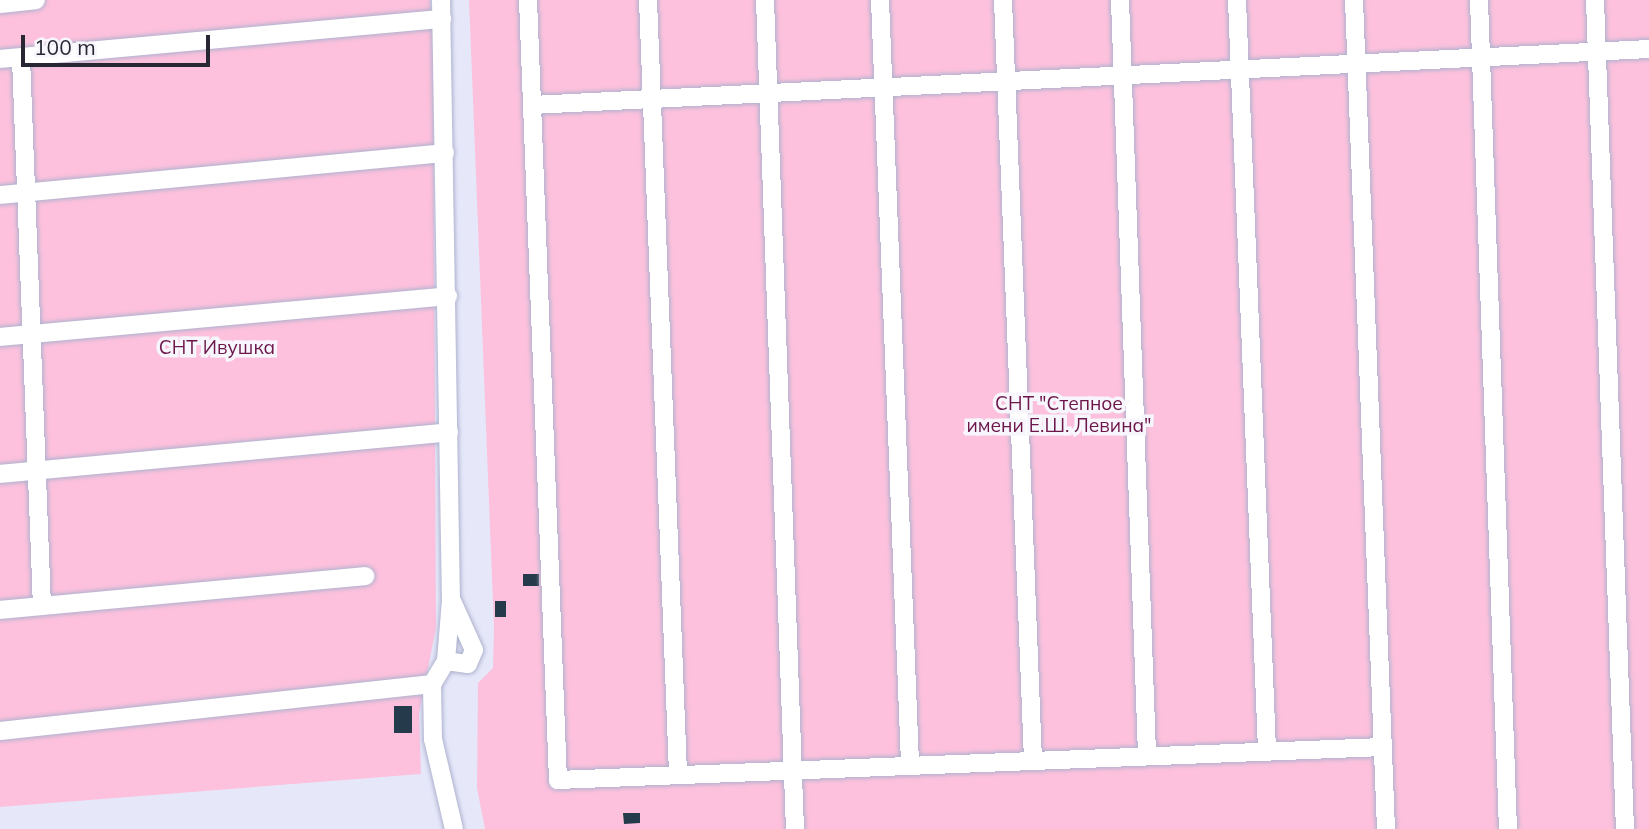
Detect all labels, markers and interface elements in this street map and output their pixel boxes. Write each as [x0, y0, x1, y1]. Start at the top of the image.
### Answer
scale bar [24, 21, 214, 65]
text: 100 m [34, 34, 96, 60]
park label: СНТ Ивушка [159, 337, 275, 359]
park label: СНТ "Степное имени Е.Ш. Левина" [966, 393, 1152, 437]

